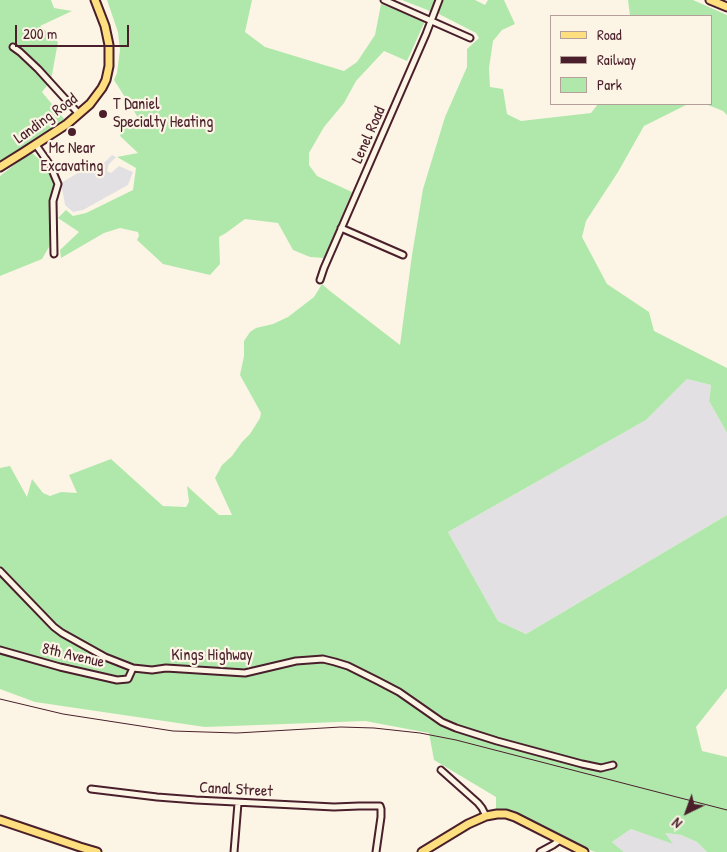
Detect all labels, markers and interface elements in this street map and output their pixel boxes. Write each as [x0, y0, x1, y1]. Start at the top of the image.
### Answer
scale bar [18, 15, 131, 47]
legend [550, 15, 712, 105]
text: 200 m [23, 23, 57, 44]
text: Road [597, 24, 622, 45]
text: Railway [597, 49, 636, 70]
text: Park [597, 74, 622, 95]
street label: Landing Road [11, 90, 81, 148]
place label: T Daniel Specialty Heating [113, 95, 213, 133]
street label: Lenel Road [348, 104, 390, 166]
marker: T Daniel Specialty Heating [97, 108, 109, 120]
marker: Mc Near Excavating [66, 126, 78, 138]
place label: Mc Near Excavating [41, 139, 103, 177]
street label: 8th Avenue [40, 640, 106, 672]
street label: Kings Highway [171, 646, 253, 666]
street label: Canal Street [199, 778, 273, 802]
north arrow [662, 787, 712, 837]
text: N [668, 814, 686, 833]

